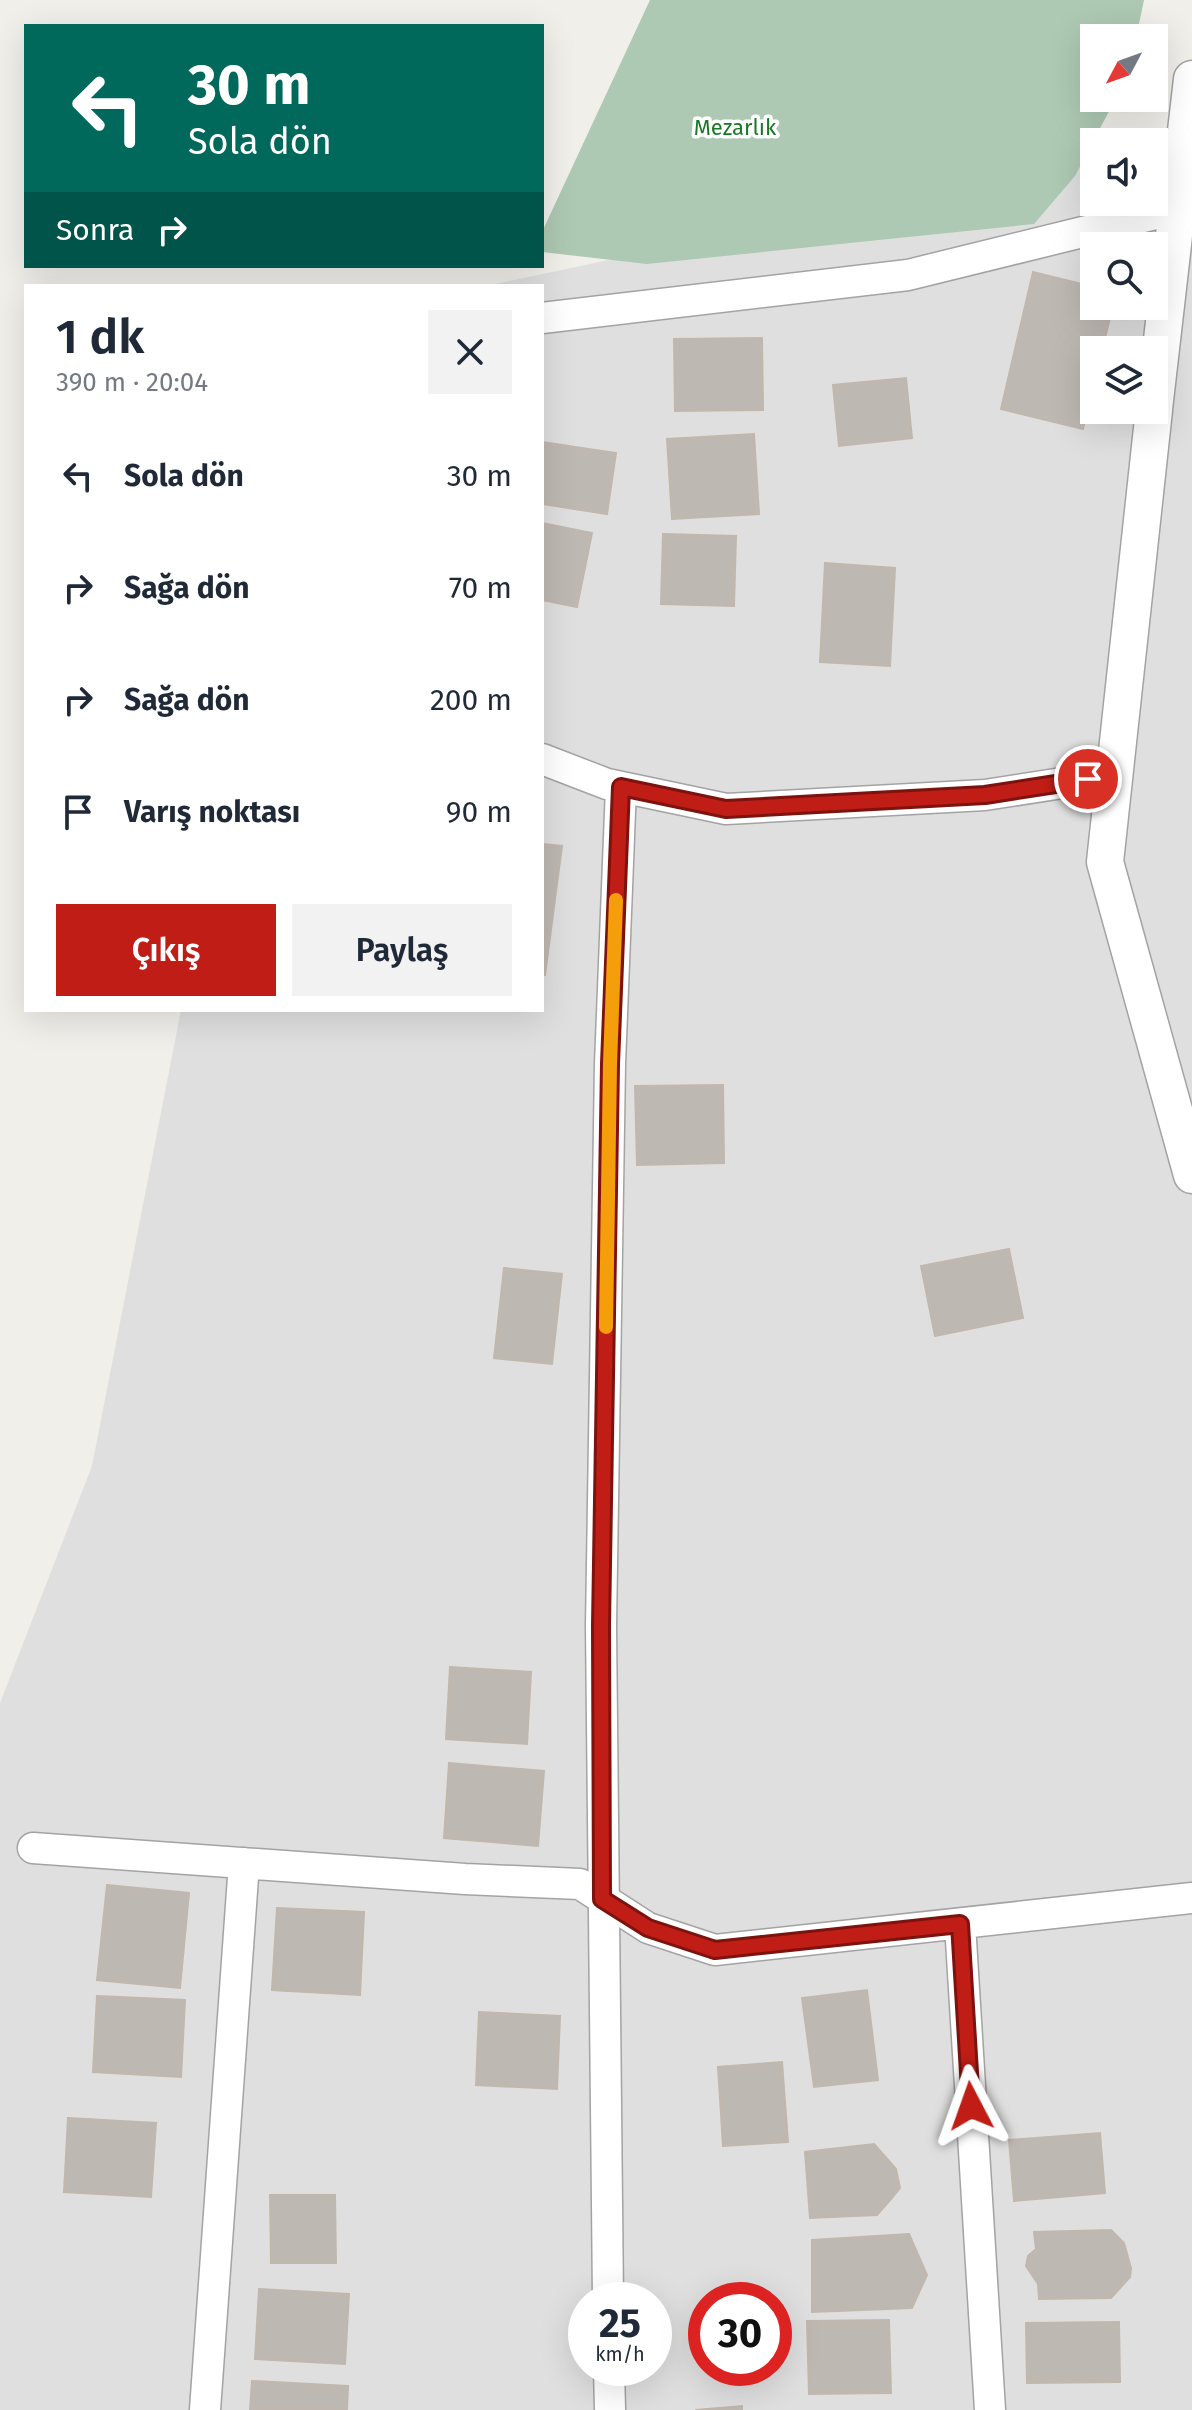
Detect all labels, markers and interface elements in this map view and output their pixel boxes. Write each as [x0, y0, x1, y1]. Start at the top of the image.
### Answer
north arrow [1080, 24, 1168, 112]
map controls [1080, 24, 1168, 424]
text: 30 m [188, 52, 310, 119]
icon: left [56, 56, 160, 160]
park label: Mezarlık [694, 114, 777, 141]
text: Sola dön [188, 120, 332, 164]
button: sound [1080, 128, 1168, 216]
icon: right [150, 208, 194, 252]
text: Sonra [56, 212, 134, 248]
button: search [1080, 232, 1168, 320]
text: 1 dk [56, 308, 144, 366]
button: close [428, 310, 512, 394]
button: layers [1080, 336, 1168, 424]
text: 390 m · 20:04 [56, 367, 208, 398]
icon: left [56, 454, 100, 498]
text: Sola dön [124, 458, 244, 494]
text: 30 m [447, 458, 512, 494]
icon: right [56, 566, 100, 610]
text: Sağa dön [124, 570, 250, 606]
text: 70 m [449, 570, 512, 606]
icon: right [56, 678, 100, 722]
text: Sağa dön [124, 682, 250, 718]
text: 200 m [430, 682, 512, 718]
pin [1054, 745, 1122, 813]
icon: arrive [1066, 757, 1110, 801]
icon: arrive [56, 790, 100, 834]
text: Varış noktası [124, 794, 300, 830]
text: 90 m [446, 794, 512, 830]
button: Çıkış [56, 904, 276, 996]
button: Paylaş [292, 904, 512, 996]
position arrow [929, 2064, 1013, 2148]
speed limit sign: 30 [688, 2282, 792, 2386]
text: 25 [599, 2300, 641, 2348]
text: km/h [595, 2342, 645, 2366]

